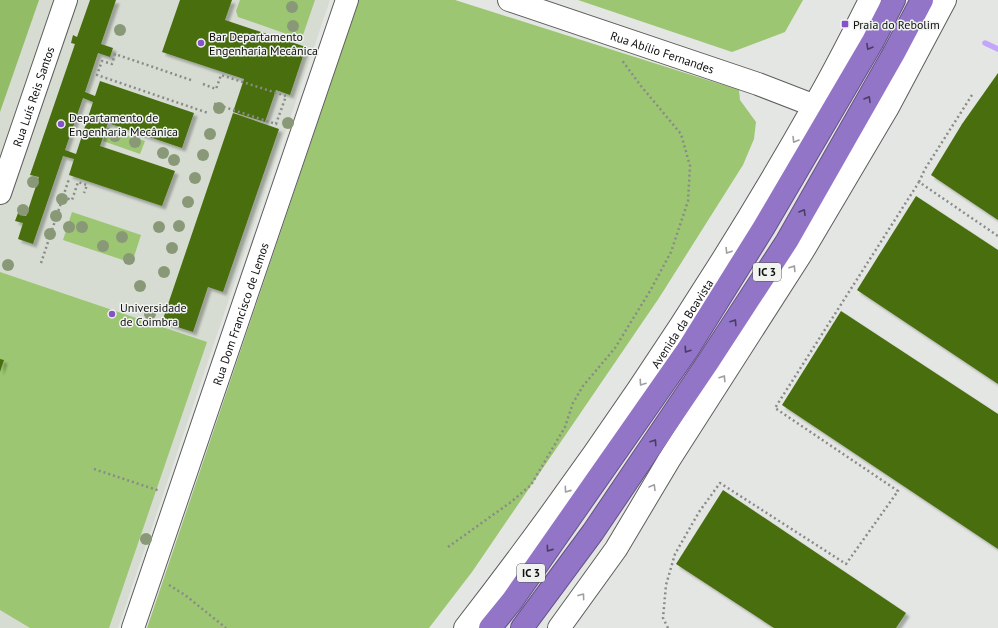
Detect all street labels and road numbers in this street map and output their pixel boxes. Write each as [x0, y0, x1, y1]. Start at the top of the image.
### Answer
street label: Rua Abílio Fernandes [609, 27, 716, 76]
street label: Rua Luís Reis Santos [9, 44, 57, 149]
street label: Rua Dom Francisco de Lemos [209, 240, 271, 387]
road number: IC 3 [753, 263, 781, 281]
street label: Avenida da Boavista [647, 276, 716, 371]
road number: IC 3 [517, 564, 545, 582]

